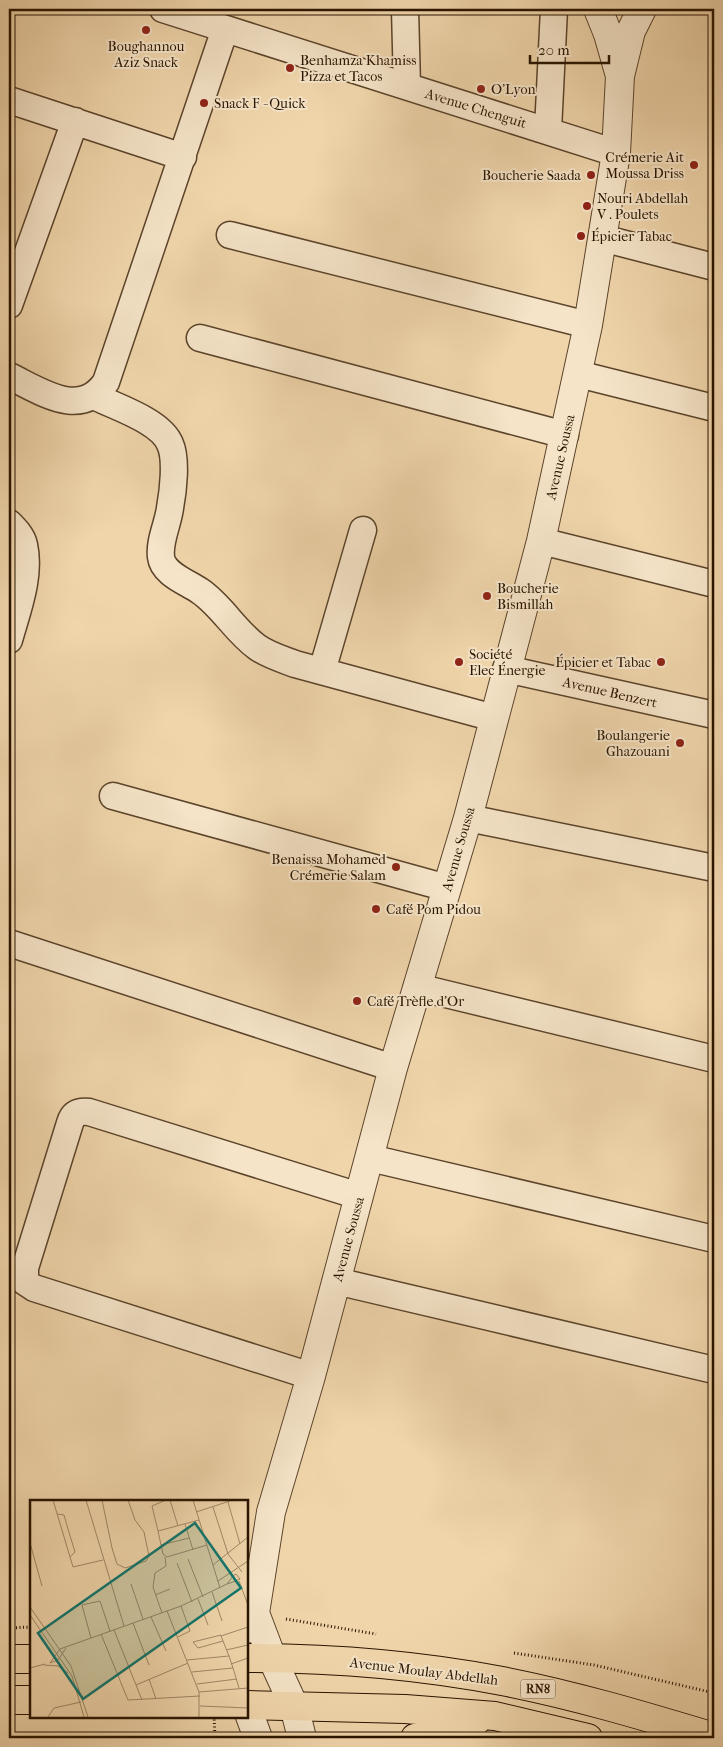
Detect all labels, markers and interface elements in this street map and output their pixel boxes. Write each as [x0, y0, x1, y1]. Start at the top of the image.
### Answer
marker: Boughannou Aziz Snack [140, 24, 152, 36]
scale bar [530, 32, 609, 64]
place label: Boughannou Aziz Snack [108, 38, 185, 71]
text: 20 m [538, 41, 570, 59]
place label: Benhamza Khamiss Pizza et Tacos [300, 52, 416, 85]
marker: Benhamza Khamiss Pizza et Tacos [284, 62, 296, 74]
place label: O'Lyon [491, 81, 536, 98]
marker: O'Lyon [475, 83, 487, 95]
street label: Avenue Chenguit [422, 85, 529, 132]
place label: Snack F - Quick [214, 95, 306, 112]
marker: Snack F - Quick [198, 97, 210, 109]
place label: Crémerie Ait Moussa Driss [605, 149, 684, 182]
marker: Crémerie Ait Moussa Driss [688, 159, 700, 171]
place label: Boucherie Saada [482, 167, 582, 184]
marker: Boucherie Saada [585, 169, 597, 181]
place label: Nouri Abdellah V . Poulets [596, 190, 688, 223]
marker: Nouri Abdellah V . Poulets [581, 200, 593, 212]
place label: Épicier Tabac [591, 227, 672, 245]
marker: Épicier Tabac [575, 230, 587, 242]
street label: Avenue Soussa [542, 412, 579, 502]
place label: Boucherie Bismillah [497, 580, 559, 613]
marker: Boucherie Bismillah [481, 590, 493, 602]
place label: Société Elec Énergie [469, 646, 545, 679]
place label: Épicier et Tabac [555, 653, 651, 671]
marker: Société Elec Énergie [453, 656, 465, 668]
marker: Épicier et Tabac [655, 656, 667, 668]
street label: Avenue Benzert [560, 673, 659, 712]
place label: Boulangerie Ghazouani [596, 727, 670, 760]
marker: Boulangerie Ghazouani [674, 737, 686, 749]
street label: Avenue Soussa [438, 804, 479, 894]
place label: Benaissa Mohamed Crémerie Salam [271, 851, 386, 884]
marker: Benaissa Mohamed Crémerie Salam [390, 861, 402, 873]
place label: Café Pom Pidou [386, 901, 481, 918]
marker: Café Pom Pidou [370, 903, 382, 915]
place label: Café Trèfle d'Or [367, 993, 464, 1010]
marker: Café Trèfle d'Or [351, 995, 363, 1007]
street label: Avenue Soussa [329, 1194, 368, 1284]
inset map [30, 1500, 248, 1717]
street label: Avenue Moulay Abdellah [348, 1654, 499, 1689]
road number: RN8 [520, 1680, 556, 1698]

